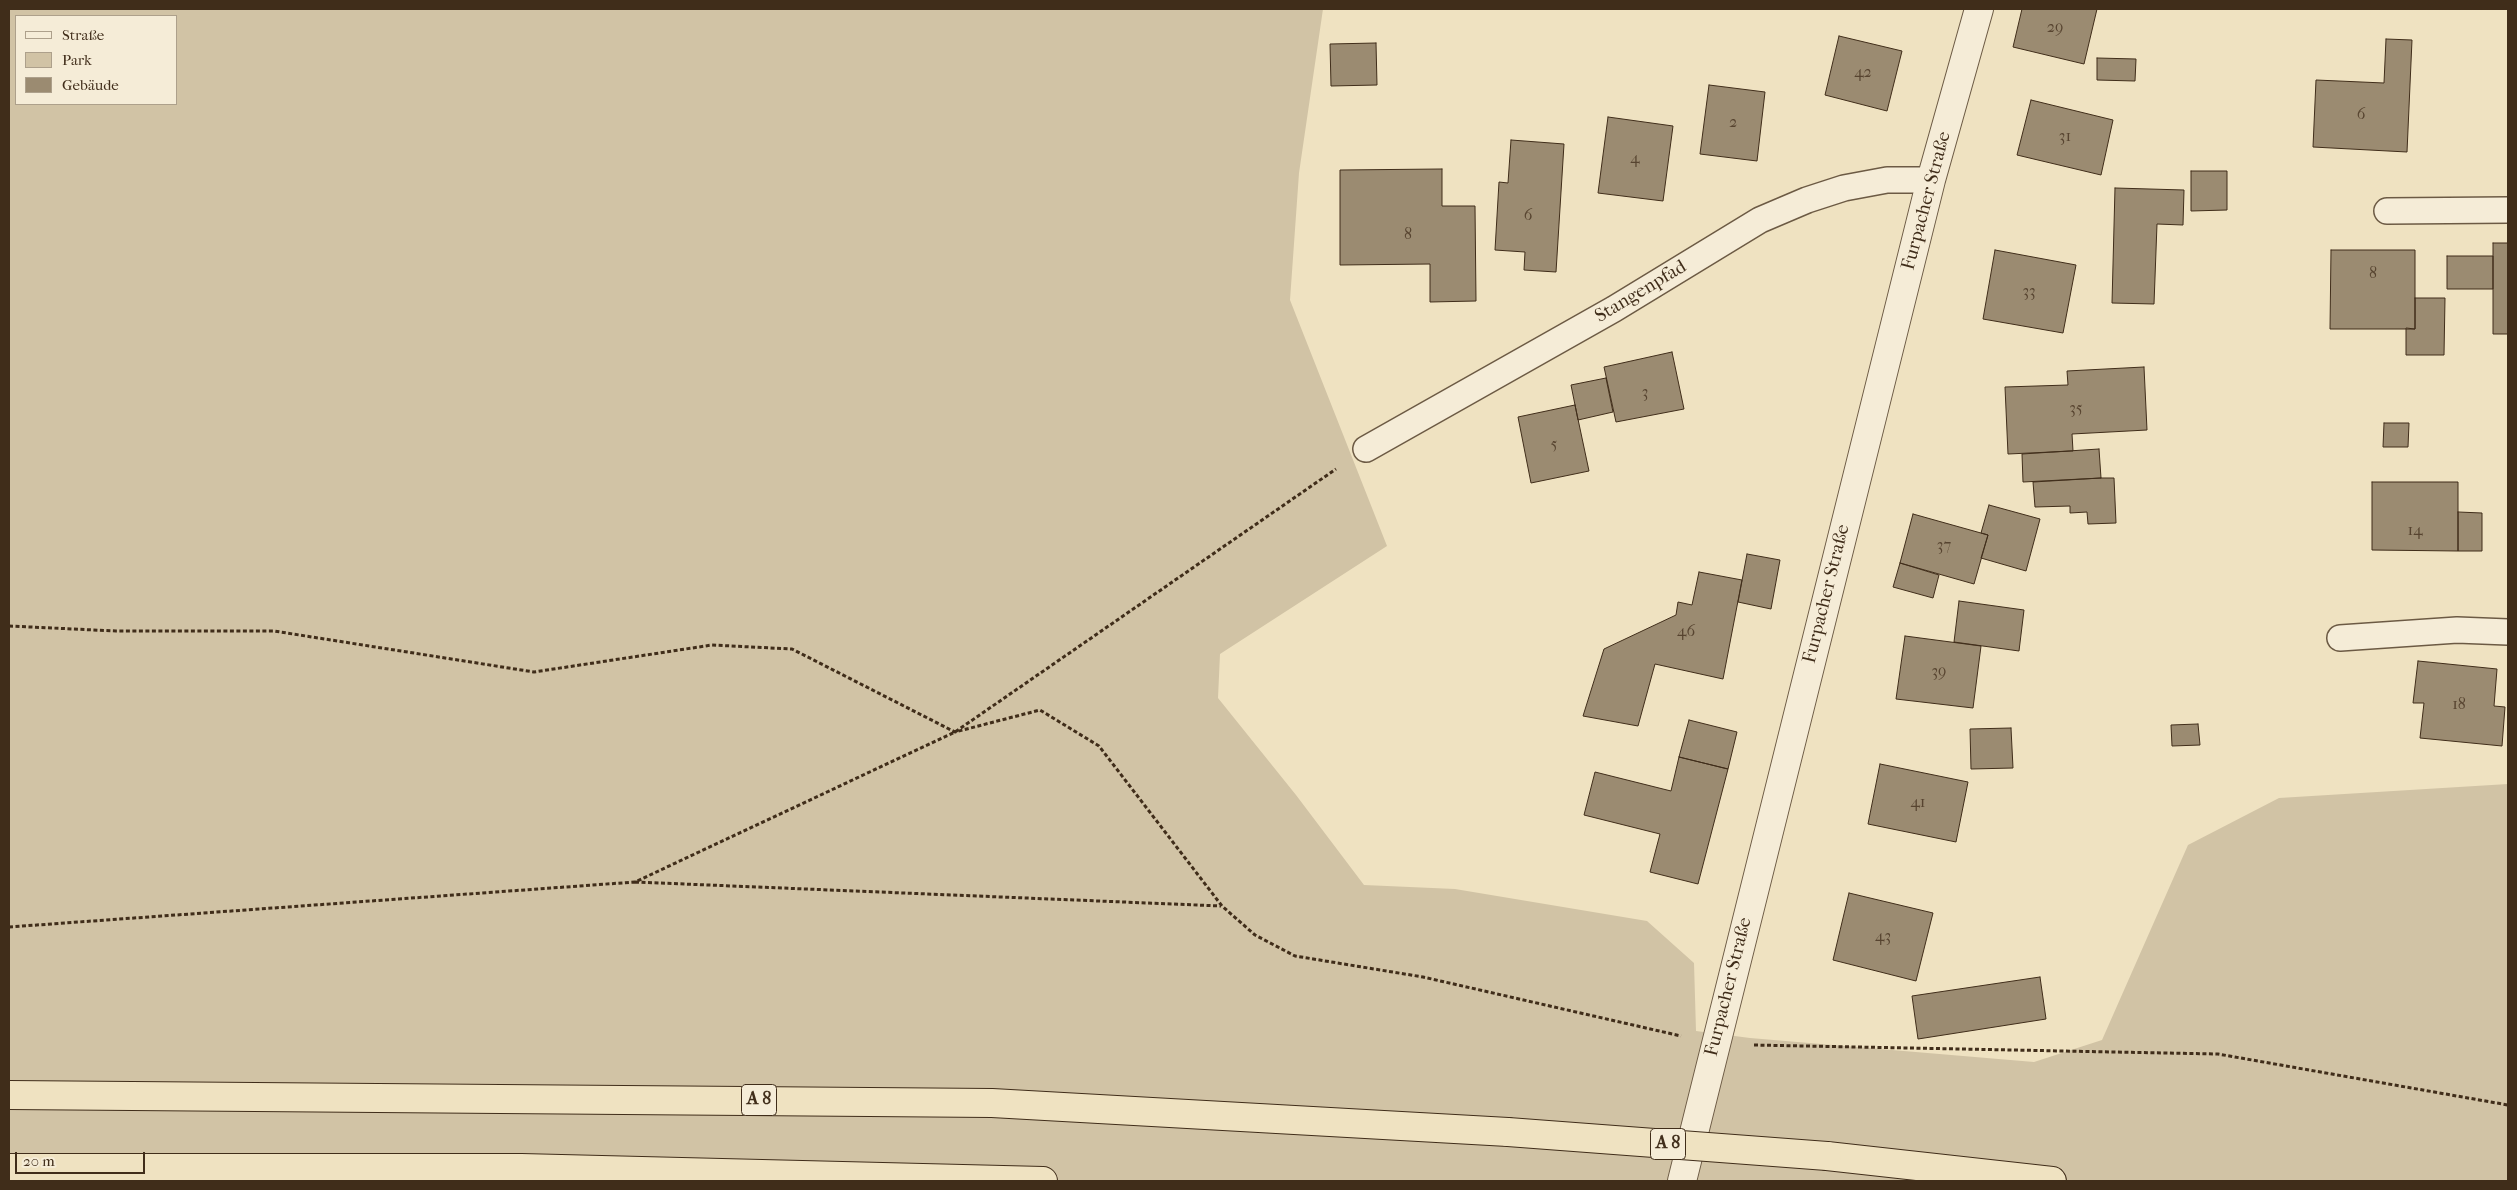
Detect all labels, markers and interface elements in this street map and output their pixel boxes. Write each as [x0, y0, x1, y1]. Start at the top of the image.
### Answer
legend [15, 15, 178, 105]
house number: 29 [2047, 18, 2063, 38]
text: Straße [62, 26, 104, 44]
text: Park [62, 51, 92, 69]
house number: 42 [1854, 63, 1872, 83]
text: Gebäude [62, 76, 119, 94]
house number: 6 [2357, 105, 2365, 125]
house number: 2 [1729, 113, 1737, 133]
house number: 31 [2059, 127, 2071, 147]
street label: Furpacher Straße [1898, 129, 1956, 273]
house number: 4 [1630, 149, 1640, 169]
house number: 6 [1524, 206, 1532, 226]
house number: 8 [1404, 225, 1412, 245]
street label: Stangenpfad [1591, 256, 1691, 328]
house number: 8 [2369, 264, 2377, 284]
house number: 33 [2022, 282, 2036, 302]
house number: 3 [1642, 383, 1648, 403]
house number: 35 [2069, 399, 2083, 419]
house number: 5 [1551, 435, 1557, 455]
house number: 14 [2407, 521, 2423, 541]
street label: Furpacher Straße [1799, 522, 1855, 666]
house number: 37 [1937, 536, 1951, 556]
house number: 46 [1677, 622, 1695, 642]
house number: 39 [1932, 662, 1946, 682]
house number: 18 [2452, 695, 2466, 715]
house number: 41 [1910, 793, 1926, 813]
street label: Furpacher Straße [1701, 915, 1757, 1059]
house number: 43 [1875, 927, 1891, 947]
road number: A 8 [742, 1084, 776, 1116]
road number: A 8 [1650, 1128, 1686, 1160]
scale bar [18, 1142, 148, 1174]
text: 20 m [23, 1152, 55, 1170]

